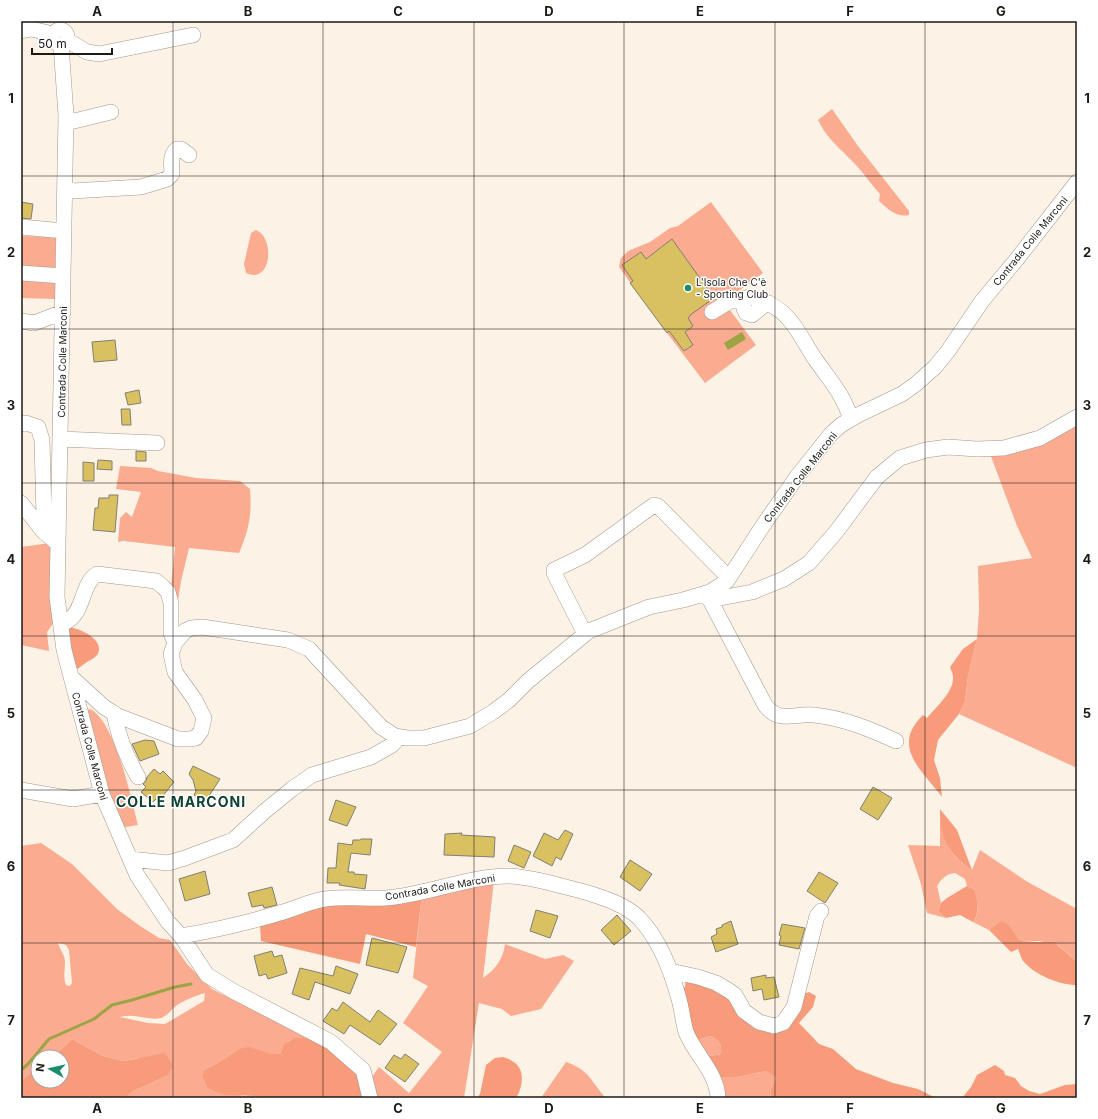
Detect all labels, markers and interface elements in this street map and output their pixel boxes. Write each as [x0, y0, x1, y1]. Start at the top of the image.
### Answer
text: A [92, 3, 102, 19]
text: B [244, 3, 253, 19]
text: C [393, 3, 403, 19]
text: D [544, 3, 554, 19]
text: E [696, 3, 704, 19]
text: F [846, 3, 854, 19]
text: G [996, 3, 1006, 19]
scale bar [32, 30, 112, 56]
text: 50 m [38, 36, 67, 51]
text: 1 [8, 90, 14, 106]
text: 1 [1084, 90, 1090, 106]
street label: Contrada Colle Marconi [990, 194, 1070, 288]
text: 2 [7, 244, 15, 260]
text: 2 [1083, 244, 1091, 260]
place label: L'Isola Che C'è - Sporting Club [696, 276, 768, 300]
marker: L'Isola Che C'è - Sporting Club [683, 283, 693, 293]
street label: Contrada Colle Marconi [55, 306, 69, 418]
text: 3 [7, 397, 15, 413]
text: 3 [1083, 397, 1091, 413]
street label: Contrada Colle Marconi [761, 429, 839, 525]
text: 4 [7, 551, 16, 567]
text: 4 [1083, 551, 1092, 567]
street label: Contrada Colle Marconi [70, 691, 110, 801]
text: 5 [7, 705, 15, 721]
text: 5 [1083, 705, 1091, 721]
district label: COLLE MARCONI [116, 793, 246, 810]
text: 6 [7, 858, 15, 874]
text: 6 [1083, 858, 1091, 874]
street label: Contrada Colle Marconi [384, 871, 496, 903]
text: 7 [7, 1012, 15, 1028]
text: 7 [1083, 1012, 1091, 1028]
north arrow [30, 1049, 70, 1089]
text: N [33, 1062, 48, 1073]
text: A [92, 1100, 102, 1116]
text: B [244, 1100, 253, 1116]
text: C [393, 1100, 403, 1116]
text: D [544, 1100, 554, 1116]
text: E [696, 1100, 704, 1116]
text: F [846, 1100, 854, 1116]
text: G [996, 1100, 1006, 1116]

